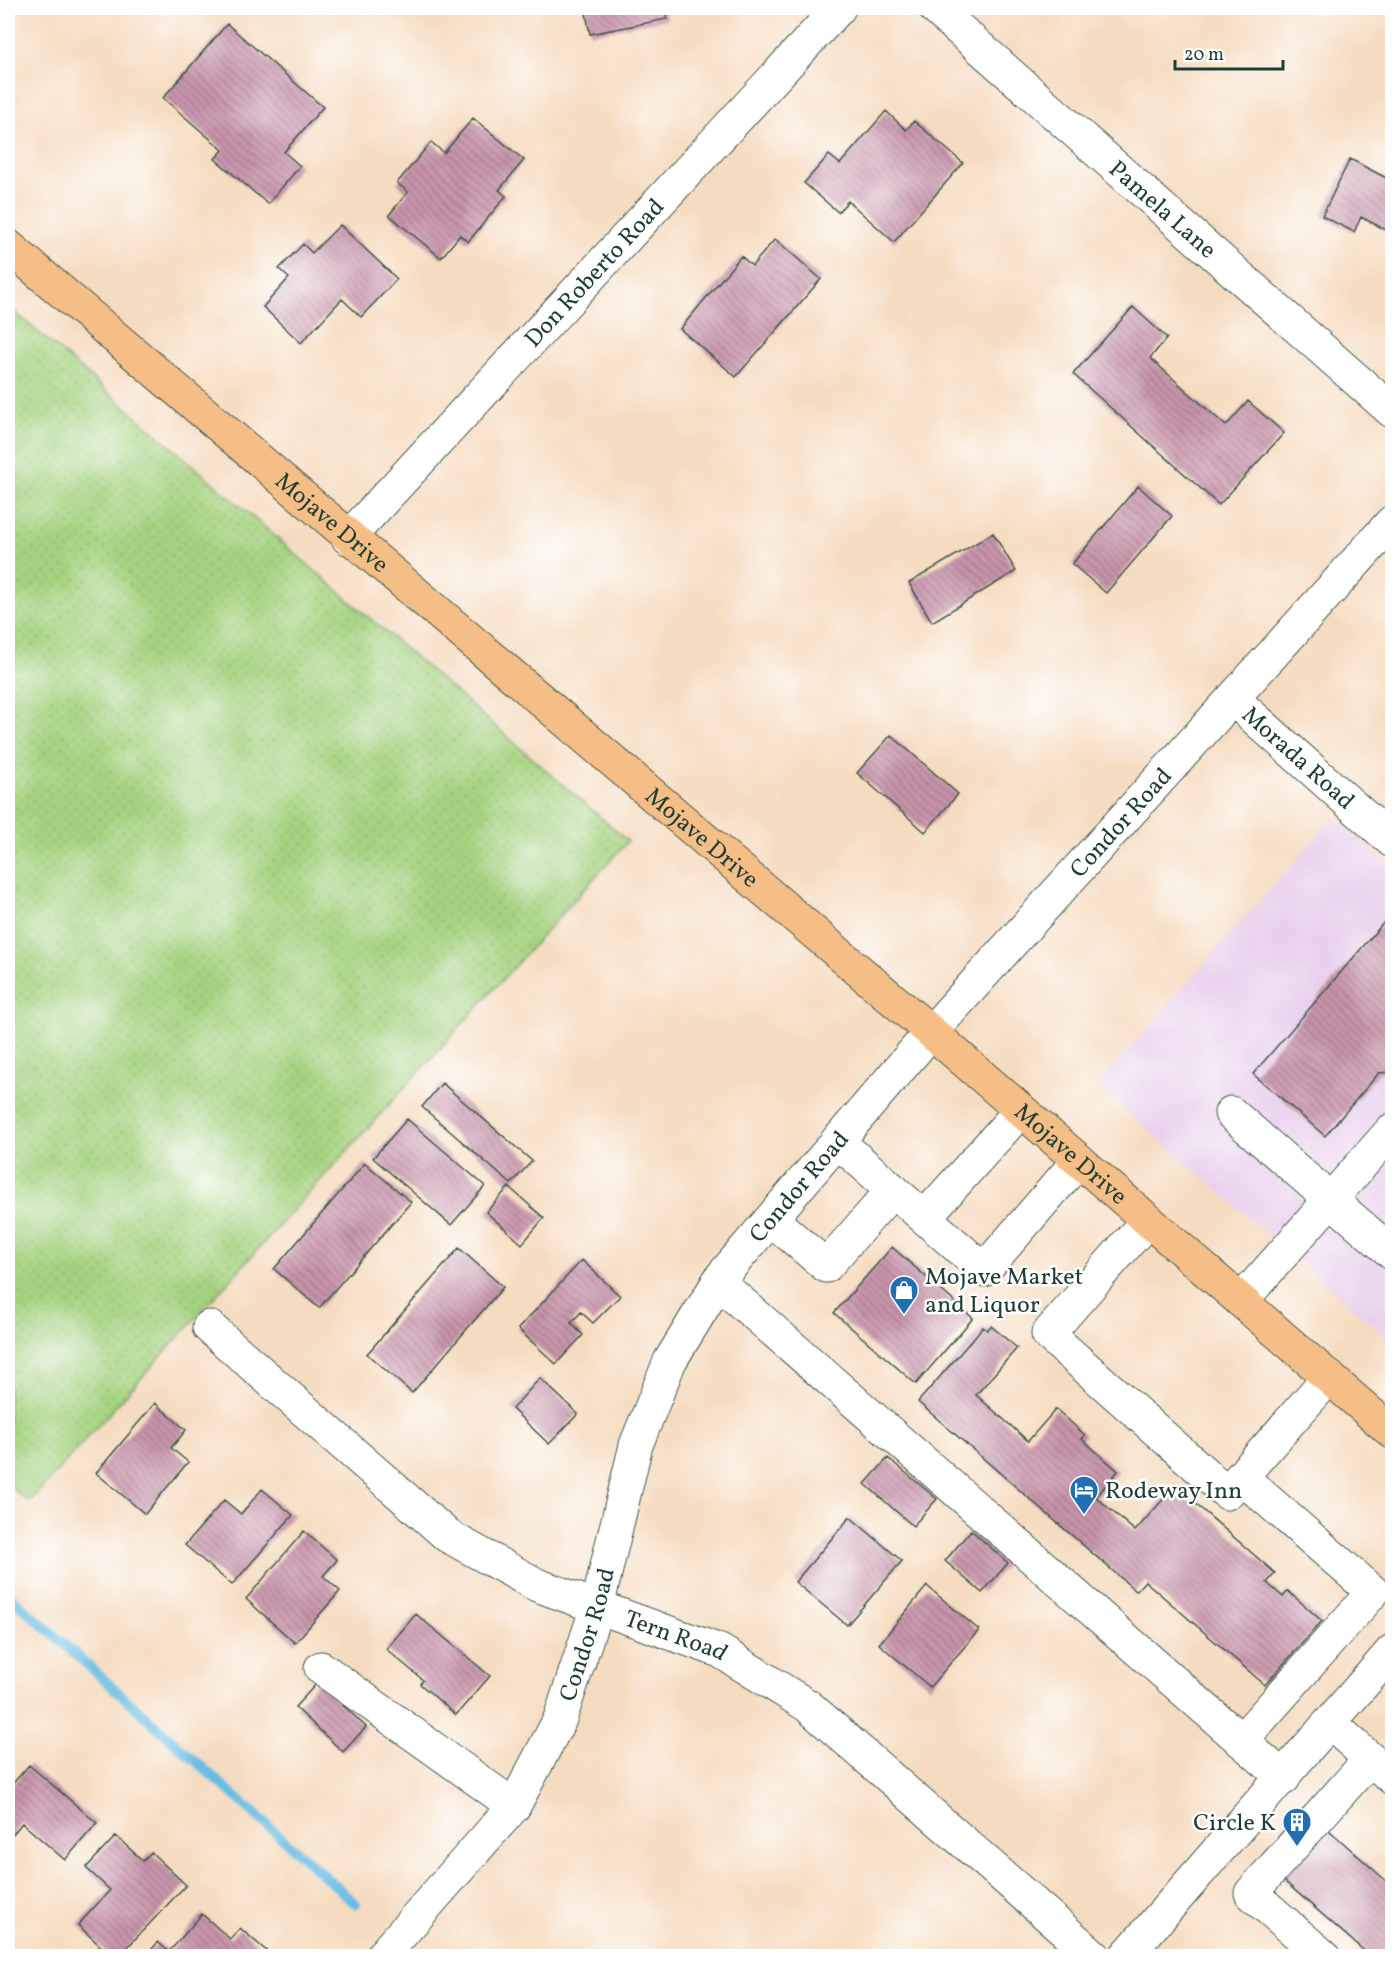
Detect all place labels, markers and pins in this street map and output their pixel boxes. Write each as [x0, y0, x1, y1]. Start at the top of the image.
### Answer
place label: Mojave Market and Liquor [925, 1261, 1083, 1323]
shop icon: Mojave Market and Liquor [888, 1274, 920, 1316]
hotel icon: Rodeway Inn [1068, 1474, 1100, 1516]
place label: Rodeway Inn [1105, 1475, 1242, 1509]
building icon: Circle K [1281, 1806, 1313, 1848]
place label: Circle K [1193, 1807, 1276, 1841]

